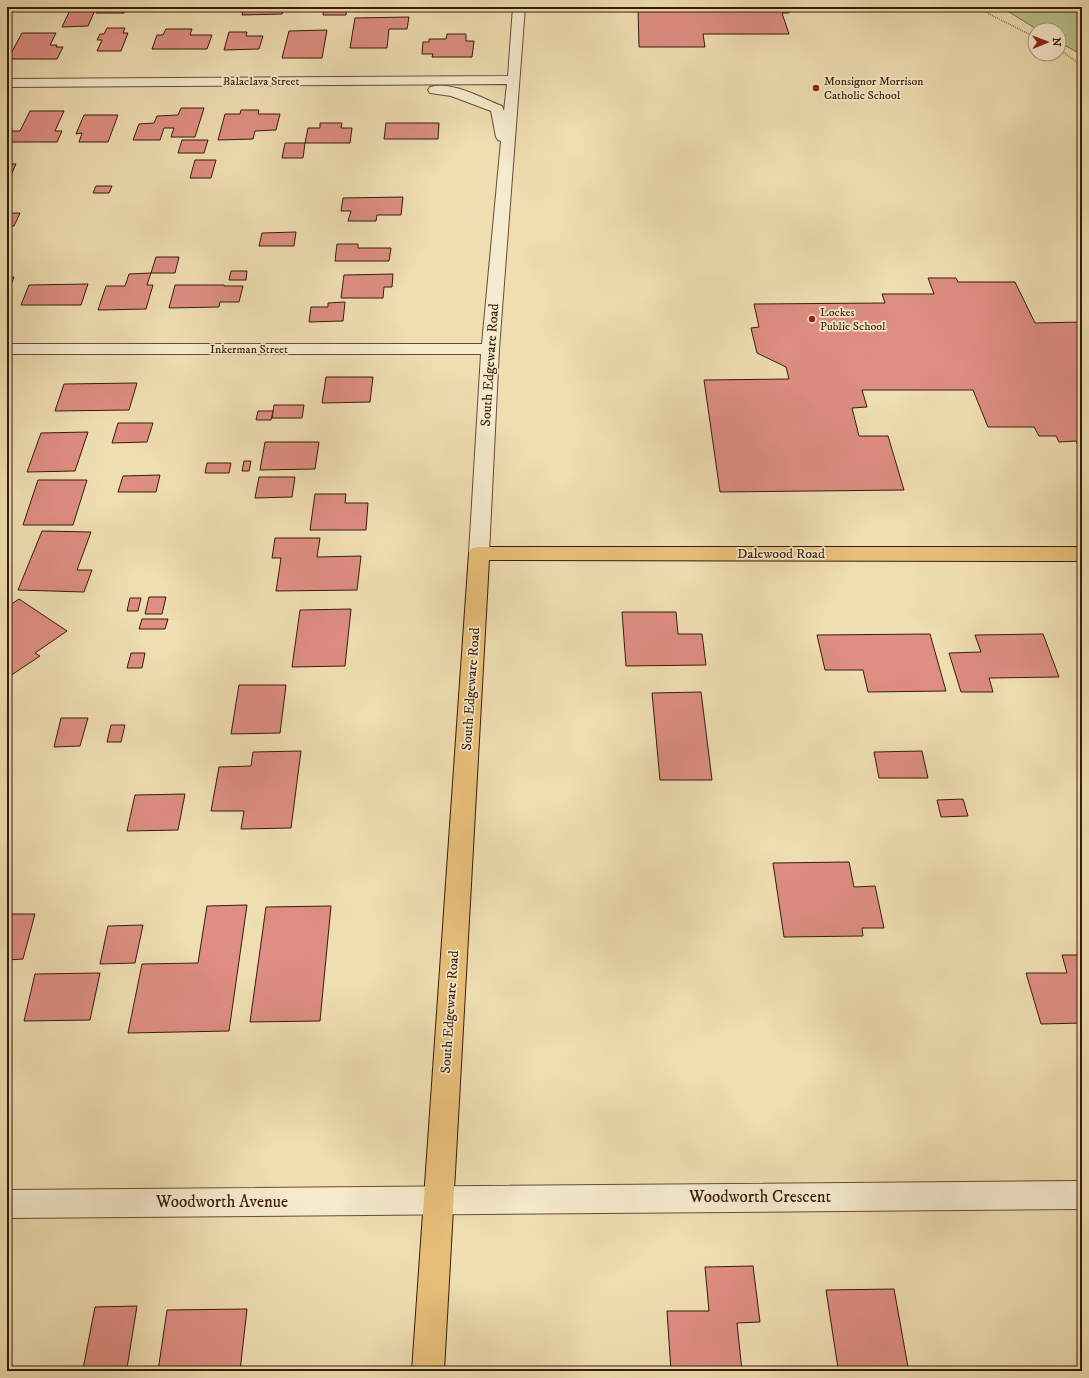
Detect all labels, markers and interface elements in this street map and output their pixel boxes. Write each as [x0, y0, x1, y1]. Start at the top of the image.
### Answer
north arrow [1027, 22, 1067, 62]
text: N [1049, 37, 1063, 46]
street label: Balaclava Street [223, 74, 299, 89]
place label: Monsignor Morrison Catholic School [824, 74, 924, 103]
marker: Monsignor Morrison Catholic School [811, 83, 821, 93]
street label: South Edgeware Road [477, 303, 503, 427]
place label: Lockes Public School [820, 305, 886, 334]
marker: Lockes Public School [807, 314, 817, 324]
street label: Inkerman Street [210, 342, 288, 357]
street label: Dalewood Road [737, 545, 825, 563]
street label: South Edgeware Road [458, 627, 484, 751]
street label: South Edgeware Road [437, 950, 463, 1074]
street label: Woodworth Crescent [688, 1186, 832, 1208]
street label: Woodworth Avenue [155, 1191, 288, 1213]

